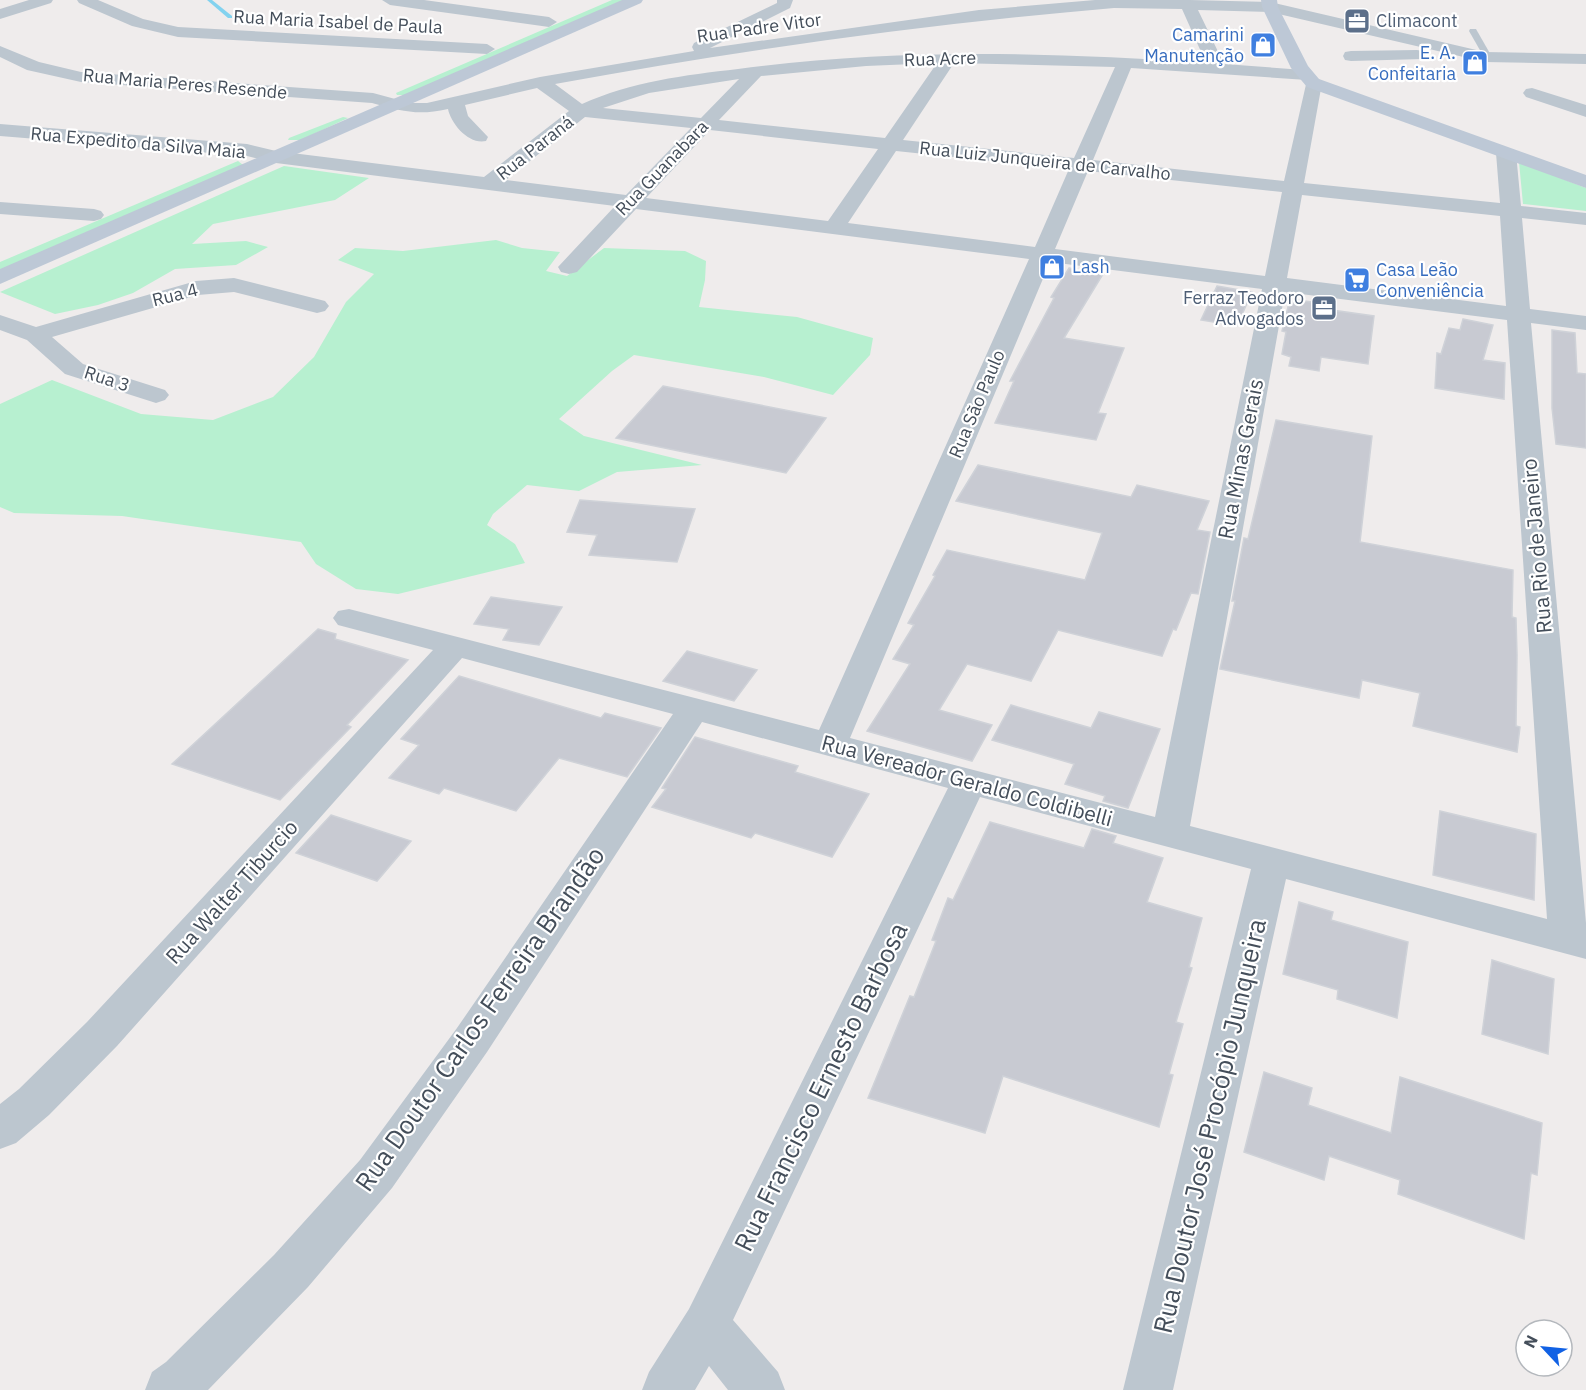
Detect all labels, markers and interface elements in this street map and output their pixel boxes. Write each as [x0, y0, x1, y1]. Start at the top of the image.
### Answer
street label: Rua Maria Isabel de Paula [233, 5, 444, 38]
office icon: Climacont [1342, 6, 1372, 36]
street label: Rua Padre Vitor [695, 7, 823, 48]
place label: Climacont [1376, 9, 1457, 32]
place label: Camarini Manutenção [1144, 23, 1244, 67]
shop icon: Camarini Manutenção [1248, 30, 1278, 60]
place label: E. A. Confeitaria [1368, 41, 1456, 85]
street label: Rua Acre [903, 46, 977, 71]
shop icon: E. A. Confeitaria [1460, 48, 1490, 78]
street label: Rua Maria Peres Resende [82, 63, 288, 104]
street label: Rua Paraná [491, 110, 578, 185]
street label: Rua Guanabara [610, 115, 713, 220]
street label: Rua Expedito da Silva Maia [29, 122, 247, 163]
street label: Rua Luiz Junqueira de Carvalho [918, 136, 1172, 185]
shop icon: Lash [1037, 252, 1067, 282]
place label: Lash [1072, 255, 1110, 278]
place label: Casa Leão Conveniência [1376, 258, 1484, 302]
supermarket icon: Casa Leão Conveniência [1342, 265, 1372, 295]
street label: Rua 4 [150, 278, 200, 311]
place label: Ferraz Teodoro Advogados [1183, 286, 1304, 330]
office icon: Ferraz Teodoro Advogados [1309, 293, 1339, 323]
street label: Rua São Paulo [943, 346, 1010, 461]
street label: Rua 3 [82, 360, 133, 397]
street label: Rua Minas Gerais [1211, 376, 1269, 541]
street label: Rua Rio de Janeiro [1514, 457, 1558, 635]
street label: Rua Vereador Geraldo Coldibelli [819, 728, 1116, 832]
street label: Rua Walter Tiburcio [159, 813, 304, 969]
street label: Rua Doutor Carlos Ferreira Brandão [347, 839, 612, 1197]
street label: Rua Doutor José Procópio Junqueira [1145, 915, 1273, 1336]
street label: Rua Francisco Ernesto Barbosa [725, 916, 915, 1257]
north arrow [1514, 1318, 1574, 1378]
text: N [1519, 1332, 1542, 1351]

